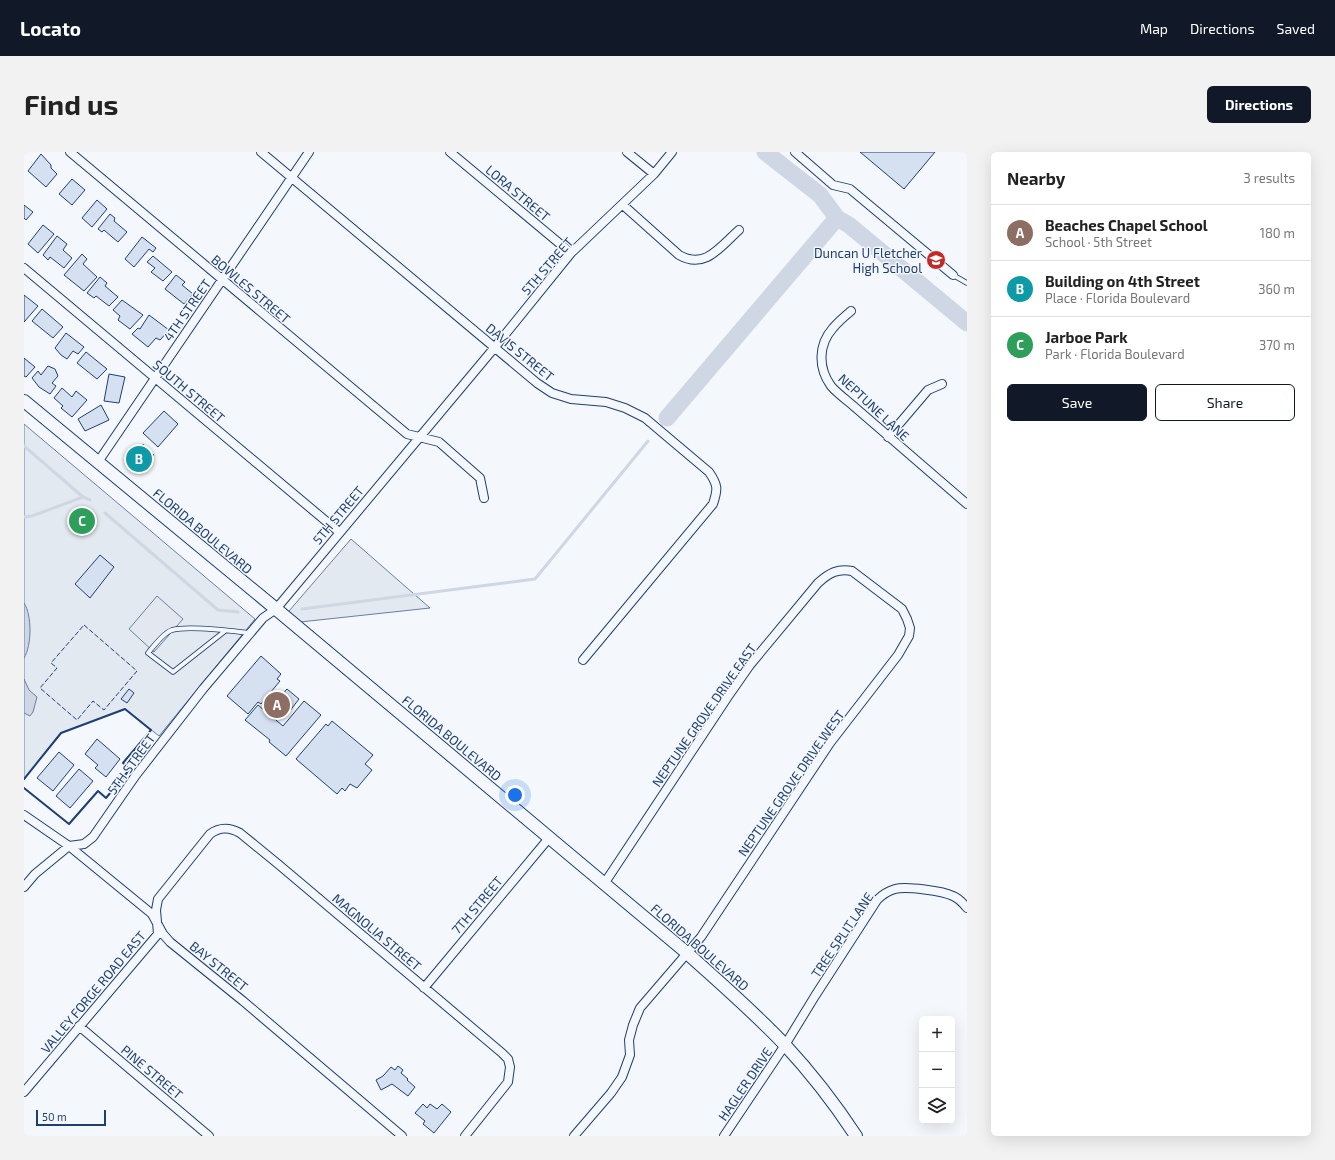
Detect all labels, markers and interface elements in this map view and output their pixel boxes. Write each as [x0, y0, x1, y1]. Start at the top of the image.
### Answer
text: Locato [20, 17, 81, 40]
text: Map [1140, 20, 1168, 37]
text: Directions [1190, 20, 1255, 37]
text: Saved [1277, 20, 1315, 37]
button: Directions [1207, 86, 1311, 123]
text: Find us [24, 87, 118, 121]
street label: LORA STREET [483, 162, 554, 225]
text: Nearby [1007, 168, 1065, 188]
text: 3 results [1244, 170, 1295, 186]
text: Beaches Chapel School [1045, 216, 1208, 234]
text: A [1016, 225, 1024, 241]
text: 180 m [1260, 225, 1295, 241]
street label: 5TH STREET [518, 234, 577, 298]
text: School · 5th Street [1045, 234, 1152, 250]
place label: Duncan U Fletcher High School [814, 245, 922, 276]
school or university icon: Duncan U Fletcher High School [925, 249, 947, 271]
street label: BOWLES STREET [208, 251, 294, 327]
text: Building on 4th Street [1045, 272, 1200, 290]
street label: 4TH STREET [160, 276, 214, 344]
text: B [1016, 281, 1024, 297]
text: 360 m [1258, 281, 1295, 297]
text: Place · Florida Boulevard [1045, 290, 1190, 306]
street label: DAVIS STREET [483, 320, 558, 385]
text: Jarboe Park [1045, 328, 1128, 346]
text: C [1016, 337, 1024, 353]
text: 370 m [1259, 337, 1295, 353]
text: Park · Florida Boulevard [1045, 346, 1185, 362]
street label: SOUTH STREET [150, 356, 228, 426]
street label: NEPTUNE LANE [835, 370, 913, 444]
button: Save [1007, 384, 1147, 421]
button: Share [1155, 384, 1295, 421]
pin: B [126, 444, 152, 474]
street label: 5TH STREET [309, 482, 367, 547]
street label: FLORIDA BOULEVARD [150, 485, 256, 577]
pin: C [69, 506, 95, 536]
street label: NEPTUNE GROVE DRIVE EAST [648, 640, 760, 790]
pin: A [264, 690, 290, 720]
street label: FLORIDA BOULEVARD [399, 692, 505, 784]
street label: NEPTUNE GROVE DRIVE WEST [734, 706, 848, 859]
street label: 5TH STREET [104, 730, 159, 797]
your location [505, 785, 525, 805]
street label: 7TH STREET [448, 872, 506, 937]
street label: TREE SPLIT LANE [808, 889, 876, 981]
street label: MAGNOLIA STREET [329, 890, 425, 974]
street label: FLORIDA BOULEVARD [648, 900, 752, 994]
street label: VALLEY FORGE ROAD EAST [37, 927, 149, 1056]
street label: BAY STREET [187, 938, 252, 995]
map controls [919, 1016, 955, 1124]
button: + [919, 1016, 955, 1052]
street label: PINE STREET [118, 1042, 186, 1103]
street label: HAGLER DRIVE [715, 1044, 775, 1124]
button: − [919, 1052, 955, 1088]
button: layers [919, 1088, 955, 1124]
scale bar [36, 1108, 106, 1127]
text: 50 m [42, 1110, 67, 1123]

